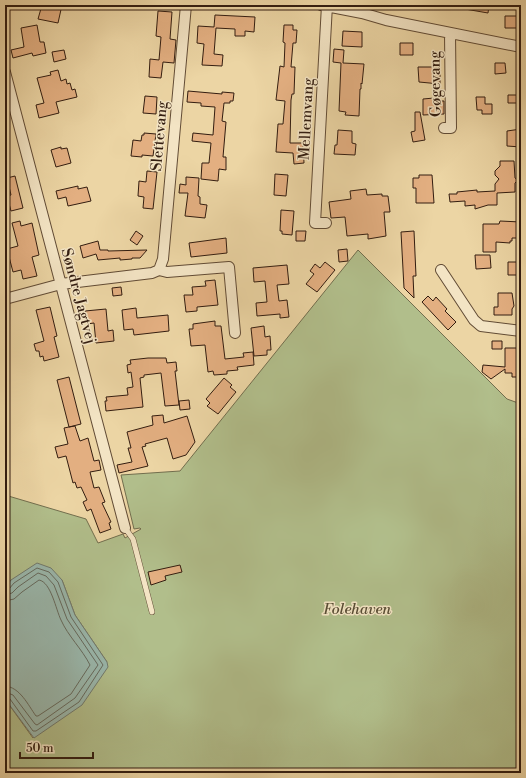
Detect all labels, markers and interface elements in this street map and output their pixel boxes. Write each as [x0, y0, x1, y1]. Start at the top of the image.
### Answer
street label: Gøgevang [425, 50, 446, 117]
street label: Mellemvang [295, 77, 318, 160]
street label: Slettevang [147, 100, 172, 172]
street label: Søndre Jagtvej [57, 246, 100, 346]
park label: Folehaven [323, 600, 391, 619]
scale bar [20, 734, 93, 760]
text: 50 m [26, 741, 54, 756]

